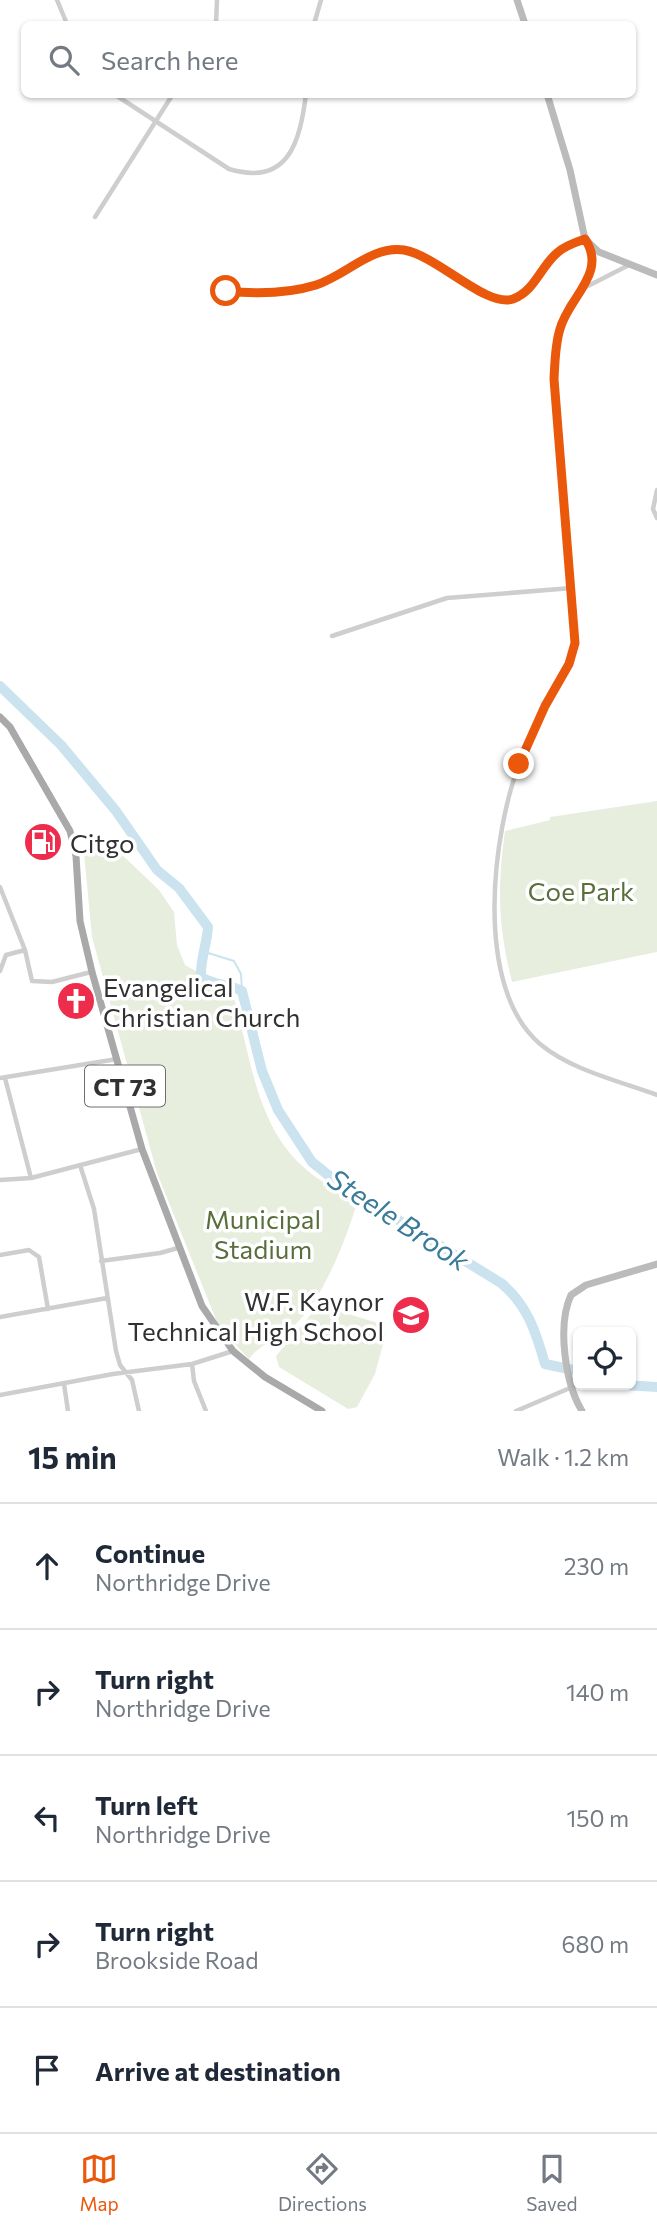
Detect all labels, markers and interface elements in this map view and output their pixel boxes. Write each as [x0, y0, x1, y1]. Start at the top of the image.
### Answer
search box [21, 21, 636, 98]
icon: search [45, 41, 83, 79]
text: Search here [101, 44, 239, 75]
route start [210, 275, 241, 306]
route end [503, 748, 534, 779]
fuel station icon: Citgo [22, 821, 64, 863]
place label: Citgo [70, 827, 135, 858]
park label: Coe Park [528, 875, 634, 906]
place label: Evangelical Christian Church [103, 971, 300, 1032]
church icon: Evangelical Christian Church [55, 980, 97, 1022]
road number: CT 73 [85, 1066, 165, 1106]
water label: Steele Brook [322, 1161, 477, 1278]
park label: Municipal Stadium [205, 1203, 321, 1264]
place label: W.F. Kaynor Technical High School [127, 1285, 384, 1346]
school or university icon: W.F. Kaynor Technical High School [390, 1294, 432, 1336]
map controls [573, 1327, 636, 1390]
button: locate [573, 1327, 636, 1390]
text: 15 min [28, 1438, 117, 1475]
text: Walk · 1.2 km [497, 1443, 629, 1471]
text: Continue [95, 1537, 205, 1568]
icon: ahead [28, 1547, 66, 1585]
text: 230 m [564, 1552, 629, 1580]
text: Northridge Drive [95, 1568, 271, 1596]
text: Turn right [95, 1663, 214, 1694]
icon: right [28, 1673, 66, 1711]
text: 140 m [566, 1678, 629, 1706]
text: Northridge Drive [95, 1694, 271, 1722]
text: Turn left [95, 1789, 198, 1820]
icon: left [28, 1799, 66, 1837]
text: 150 m [566, 1804, 629, 1832]
text: Northridge Drive [95, 1820, 271, 1848]
text: Turn right [95, 1915, 214, 1946]
icon: right [28, 1925, 66, 1963]
text: 680 m [562, 1930, 629, 1958]
text: Brookside Road [95, 1946, 259, 1974]
icon: arrive [28, 2051, 66, 2089]
text: Arrive at destination [95, 2055, 341, 2086]
tab: Map [80, 2150, 119, 2215]
tab: Directions [278, 2150, 367, 2215]
tab: Saved [526, 2150, 577, 2215]

